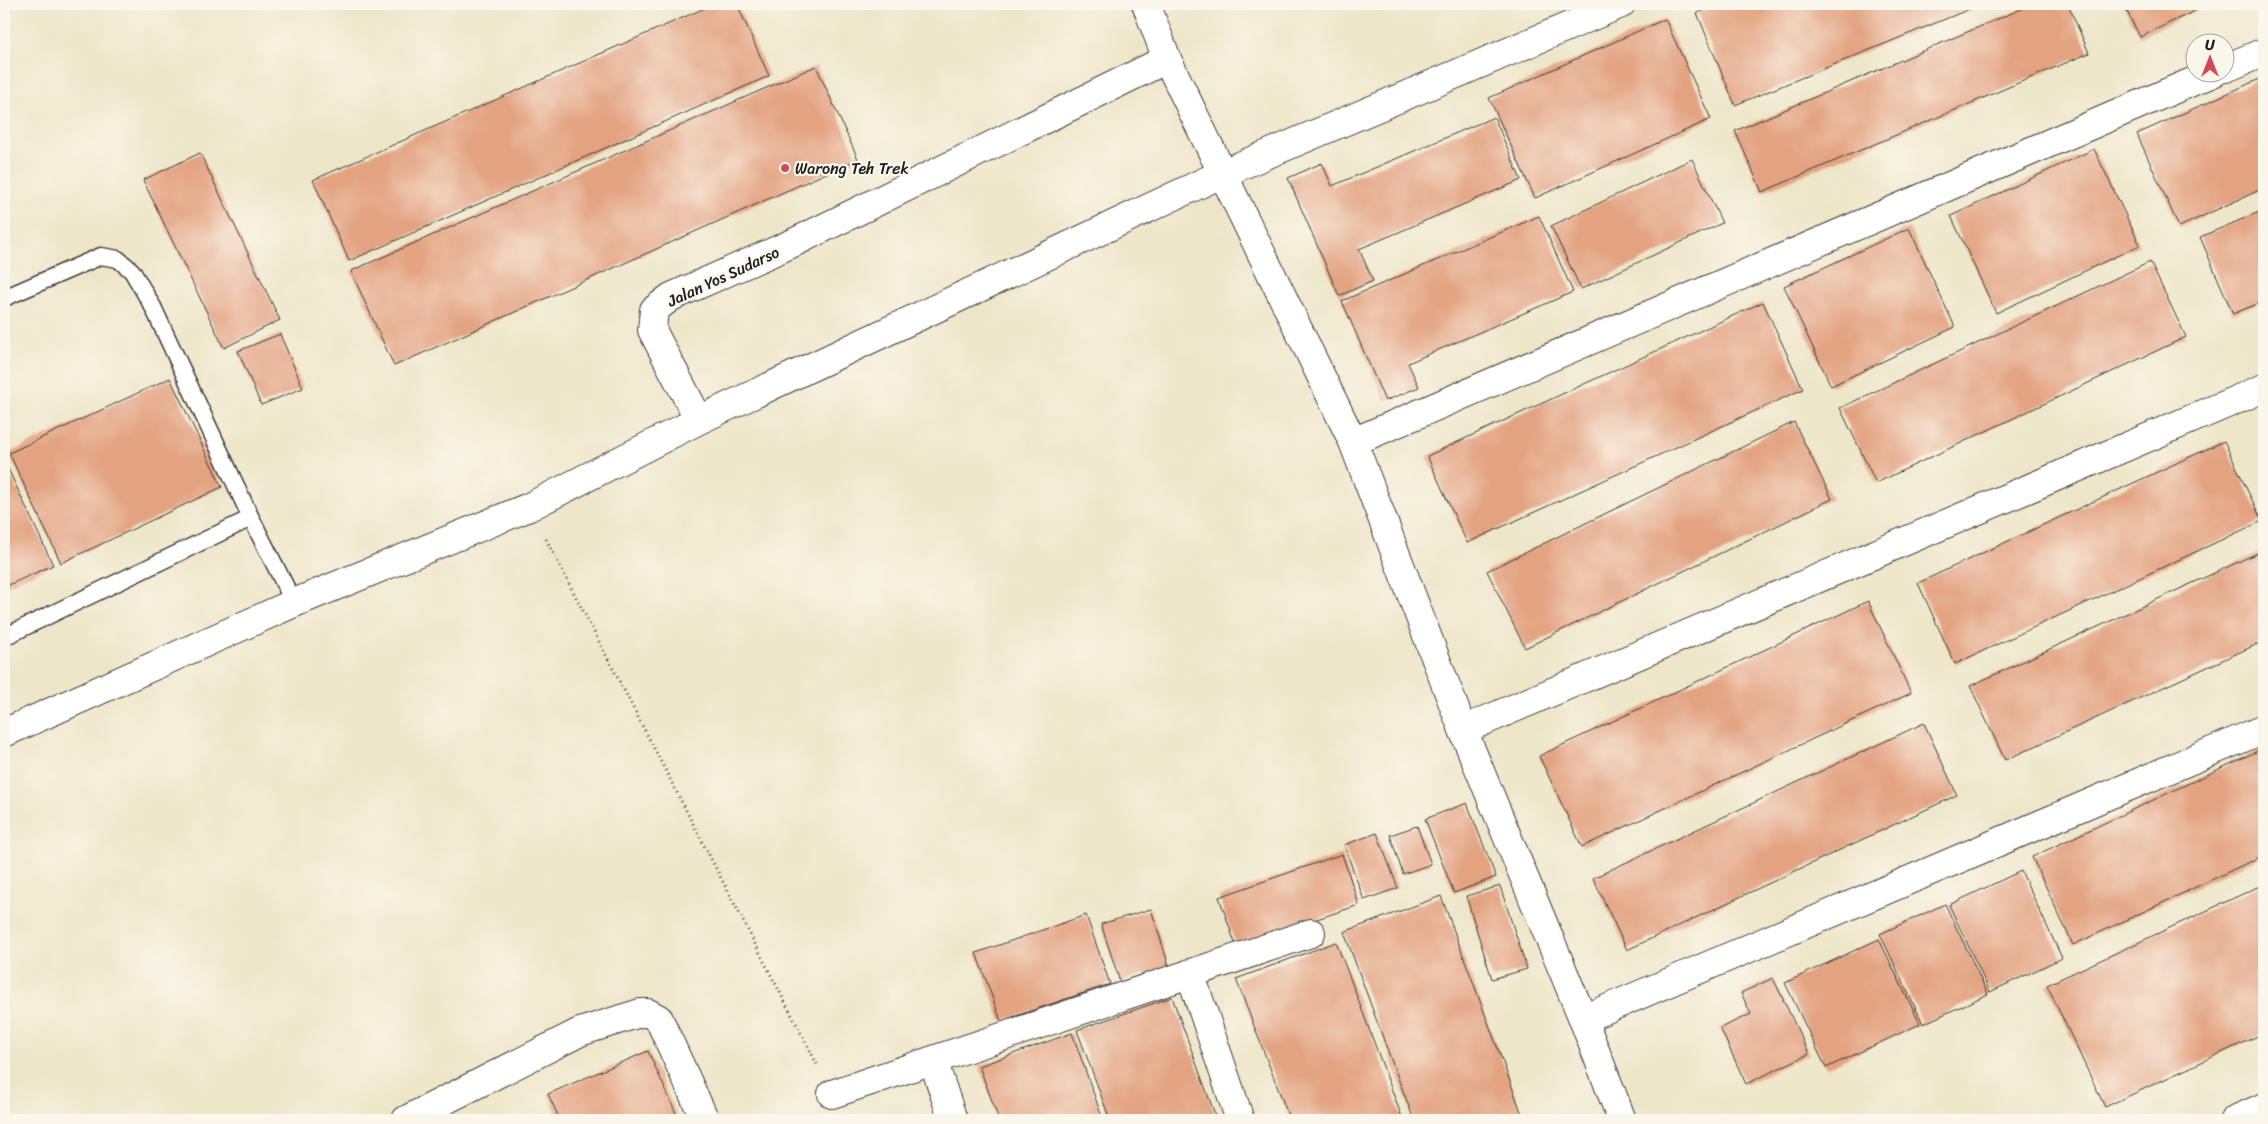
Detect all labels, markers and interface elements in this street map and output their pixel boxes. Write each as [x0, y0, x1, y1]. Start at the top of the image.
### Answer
north arrow [2186, 32, 2236, 82]
text: U [2205, 33, 2215, 58]
place label: Warong Teh Trek [795, 154, 909, 183]
marker: Warong Teh Trek [779, 162, 791, 174]
street label: Jalan Yos Sudarso [661, 238, 784, 316]

